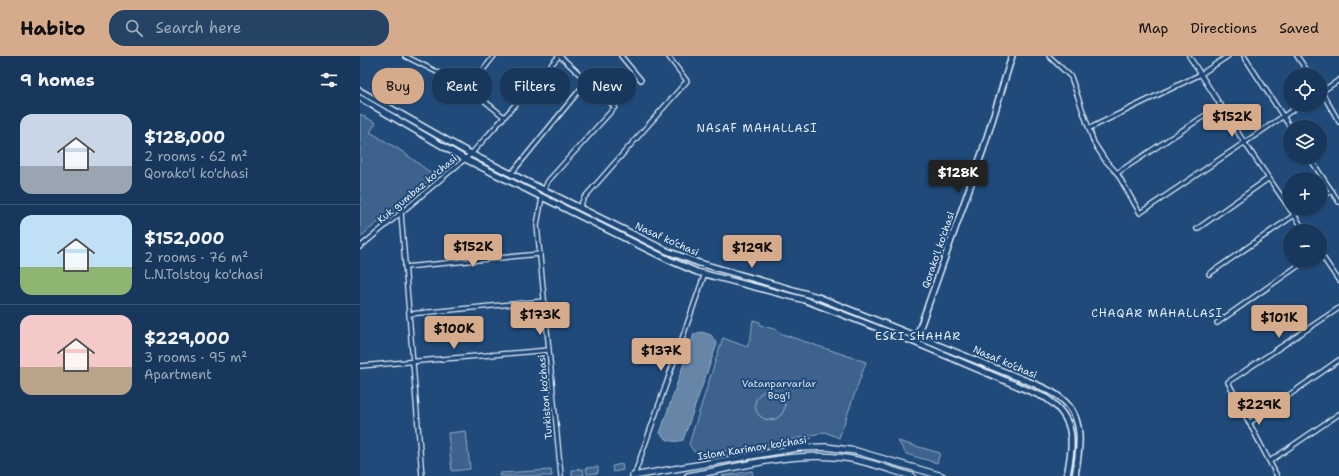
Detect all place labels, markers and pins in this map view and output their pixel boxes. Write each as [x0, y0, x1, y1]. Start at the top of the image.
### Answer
pin: $152K [1204, 104, 1260, 138]
pin: $128K [930, 160, 986, 194]
pin: $152K [445, 234, 501, 268]
pin: $129K [724, 235, 780, 269]
pin: $173K [512, 302, 568, 336]
pin: $101K [1251, 305, 1307, 339]
pin: $100K [426, 316, 482, 350]
pin: $137K [633, 338, 689, 372]
pin: $229K [1231, 392, 1287, 426]

